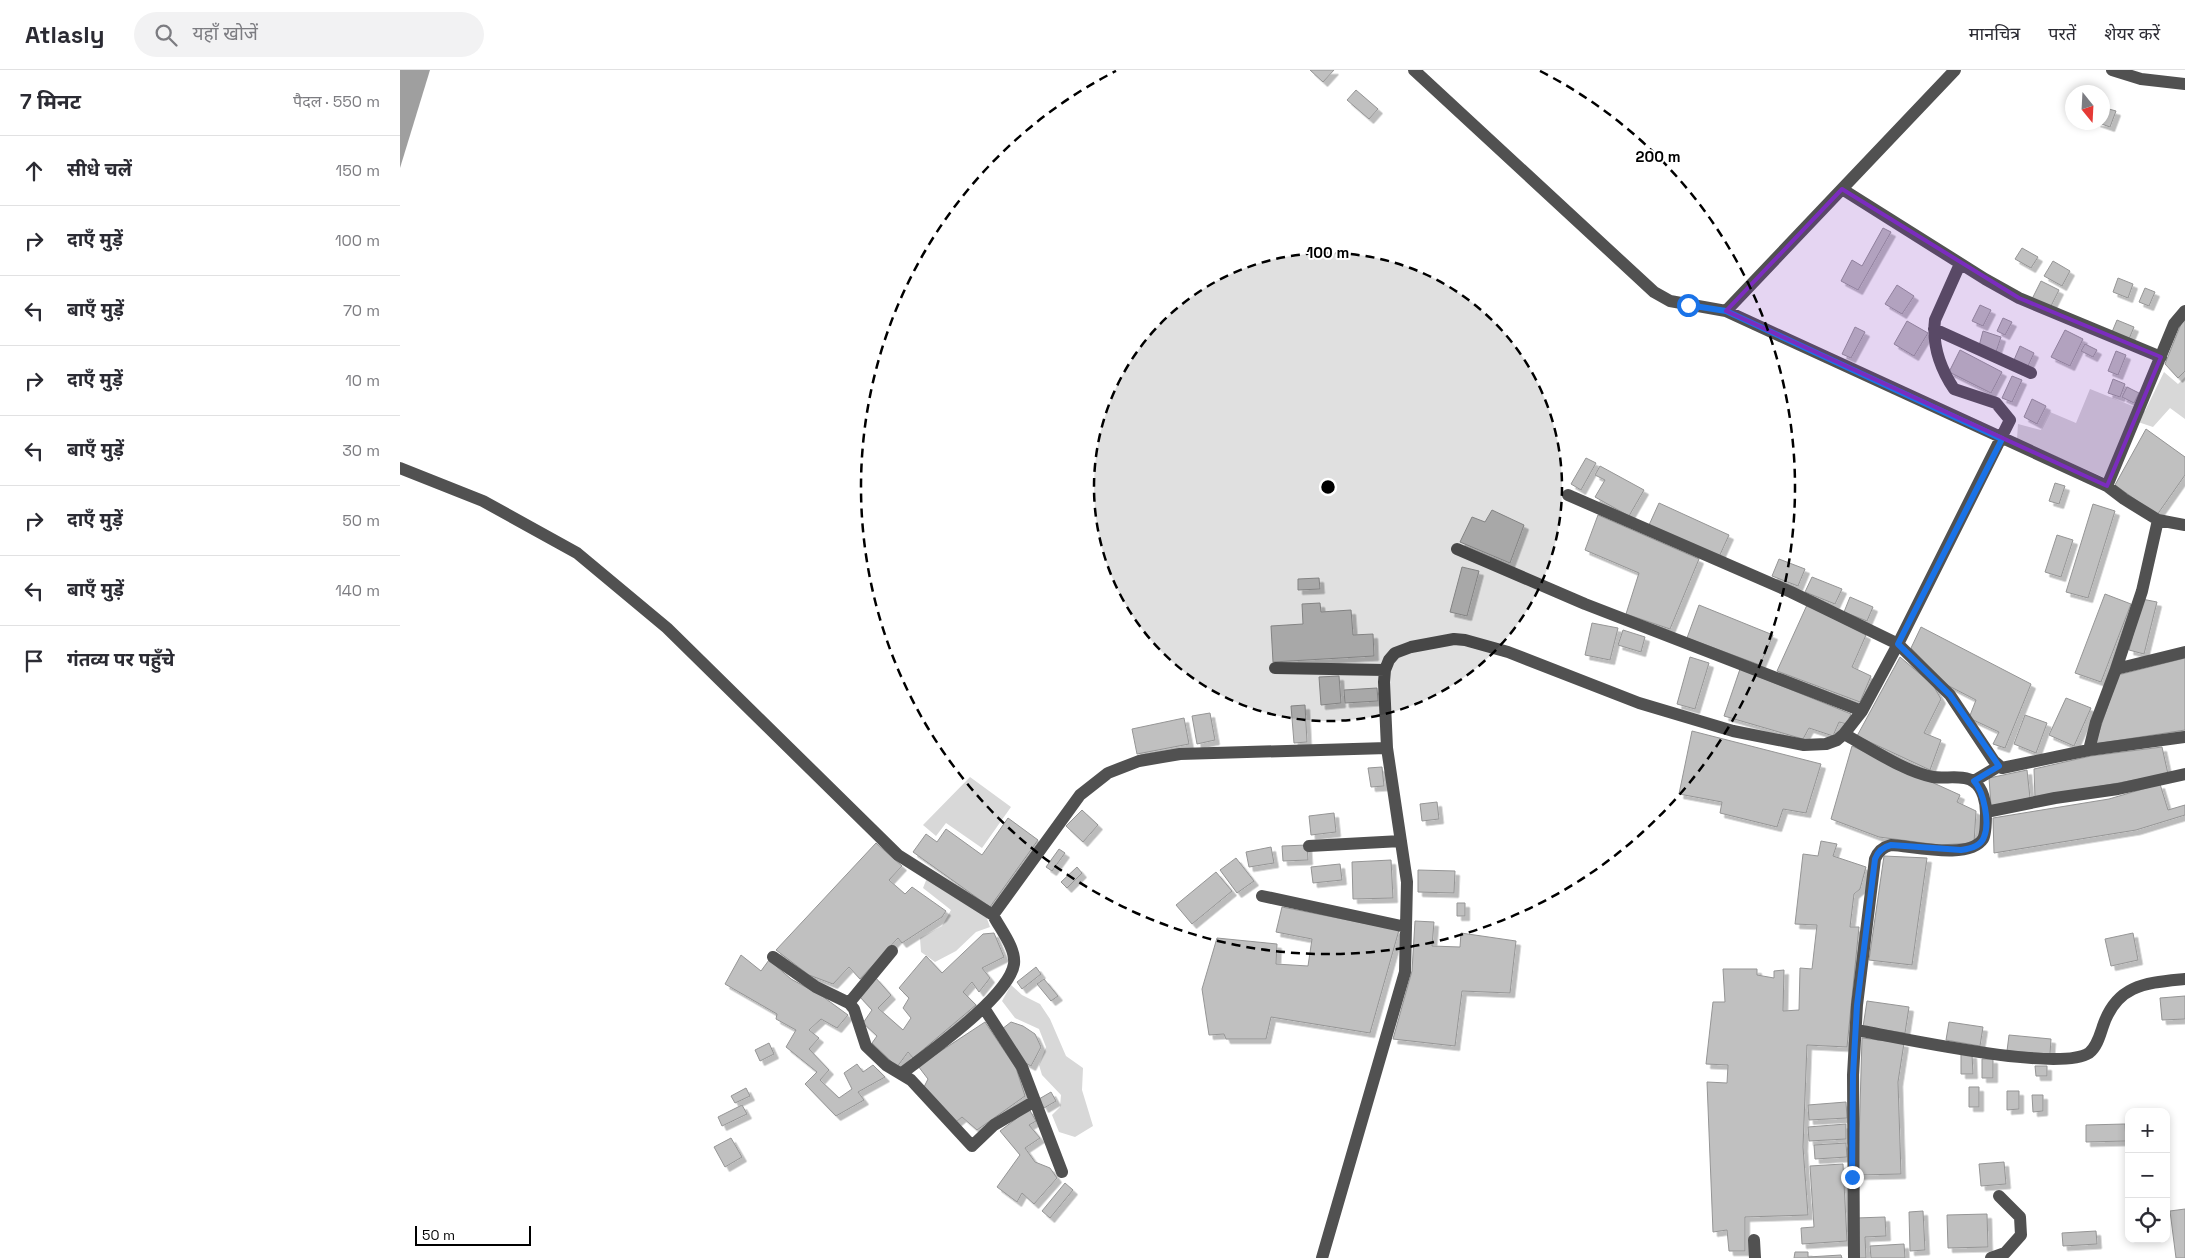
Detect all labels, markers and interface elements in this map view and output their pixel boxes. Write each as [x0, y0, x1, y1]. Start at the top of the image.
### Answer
search box [134, 12, 484, 57]
text: Atlasly [25, 19, 104, 50]
icon: search [152, 21, 180, 49]
text: यहाँ खोजें [192, 21, 258, 46]
text: मानचित्र [1969, 22, 2020, 45]
text: परतें [2048, 22, 2076, 45]
text: शेयर करें [2104, 22, 2160, 45]
north arrow [2065, 85, 2110, 130]
text: 7 मिनट [20, 88, 81, 115]
text: पैदल · 550 m [293, 91, 380, 112]
text: 200 m [1636, 147, 1680, 166]
icon: ahead [20, 157, 48, 185]
text: सीधे चलें [67, 157, 132, 182]
text: 150 m [336, 160, 380, 181]
icon: right [20, 227, 48, 255]
text: दाएँ मुड़ें [67, 227, 123, 252]
text: 100 m [335, 230, 380, 251]
text: 100 m [1307, 243, 1349, 262]
route start [1677, 294, 1700, 317]
icon: left [20, 297, 48, 325]
text: बाएँ मुड़ें [67, 297, 124, 322]
text: 70 m [343, 300, 380, 321]
icon: right [20, 367, 48, 395]
text: दाएँ मुड़ें [67, 367, 123, 392]
text: 10 m [345, 370, 380, 391]
icon: left [20, 437, 48, 465]
text: बाएँ मुड़ें [67, 437, 124, 462]
text: 30 m [342, 440, 380, 461]
centre of rings [1319, 478, 1337, 496]
icon: right [20, 507, 48, 535]
text: दाएँ मुड़ें [67, 507, 123, 532]
text: 50 m [342, 510, 380, 531]
icon: left [20, 577, 48, 605]
text: बाएँ मुड़ें [67, 577, 124, 602]
text: 140 m [335, 580, 380, 601]
icon: arrive [20, 647, 48, 675]
text: गंतव्य पर पहुँचे [67, 647, 174, 672]
map controls [2125, 1108, 2170, 1243]
button: + [2125, 1108, 2170, 1153]
button: − [2125, 1153, 2170, 1198]
route end [1841, 1166, 1864, 1189]
button: locate [2125, 1198, 2170, 1243]
scale bar [415, 1223, 531, 1246]
text: 50 m [422, 1226, 455, 1244]

